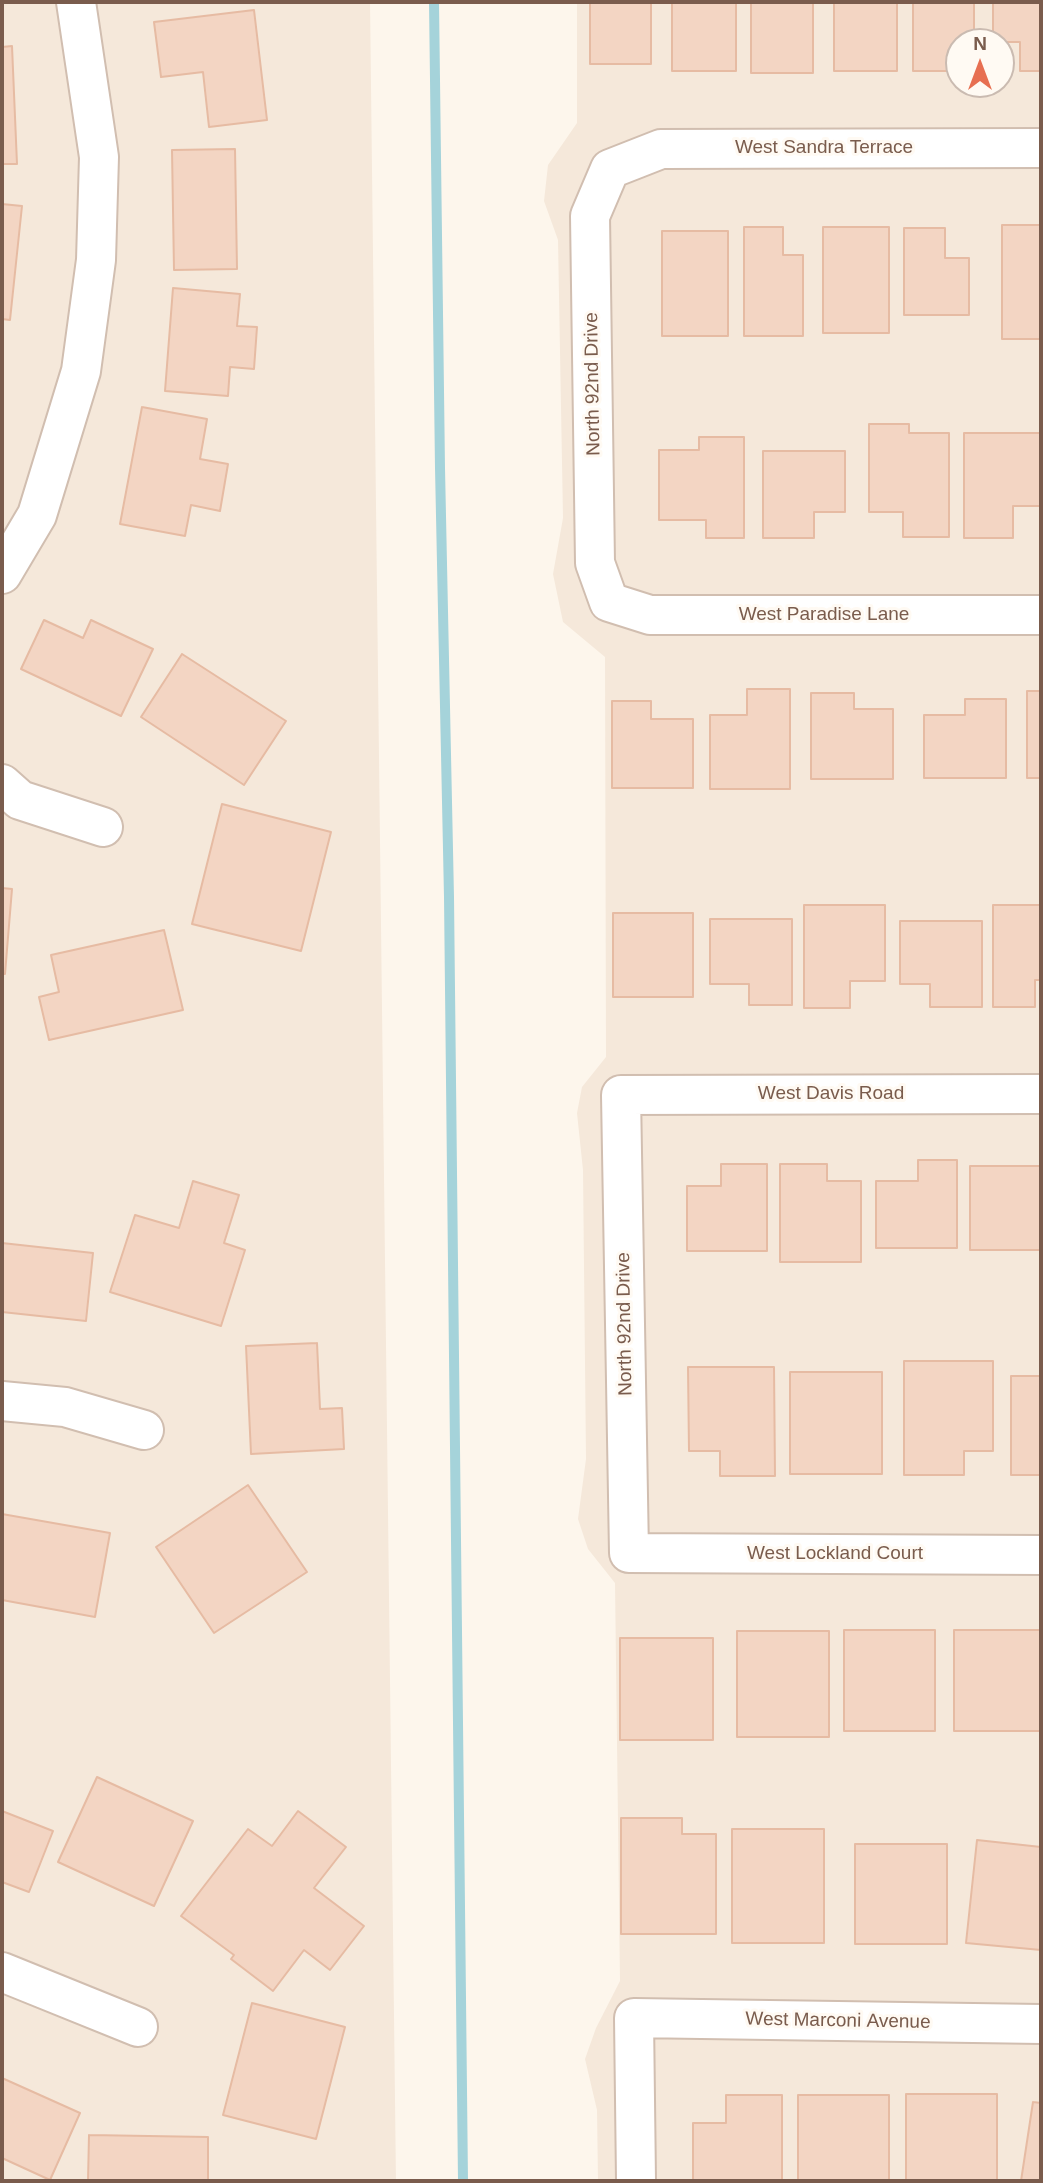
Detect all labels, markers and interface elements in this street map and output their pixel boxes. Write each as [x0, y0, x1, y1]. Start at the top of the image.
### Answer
north arrow [945, 28, 1015, 98]
text: N [973, 33, 987, 54]
street label: West Sandra Terrace [735, 137, 913, 159]
street label: North 92nd Drive [580, 312, 606, 456]
street label: West Paradise Lane [739, 604, 909, 626]
street label: West Davis Road [758, 1083, 904, 1105]
street label: North 92nd Drive [612, 1252, 638, 1396]
street label: West Lockland Court [747, 1543, 923, 1565]
street label: West Marconi Avenue [745, 2008, 931, 2034]

